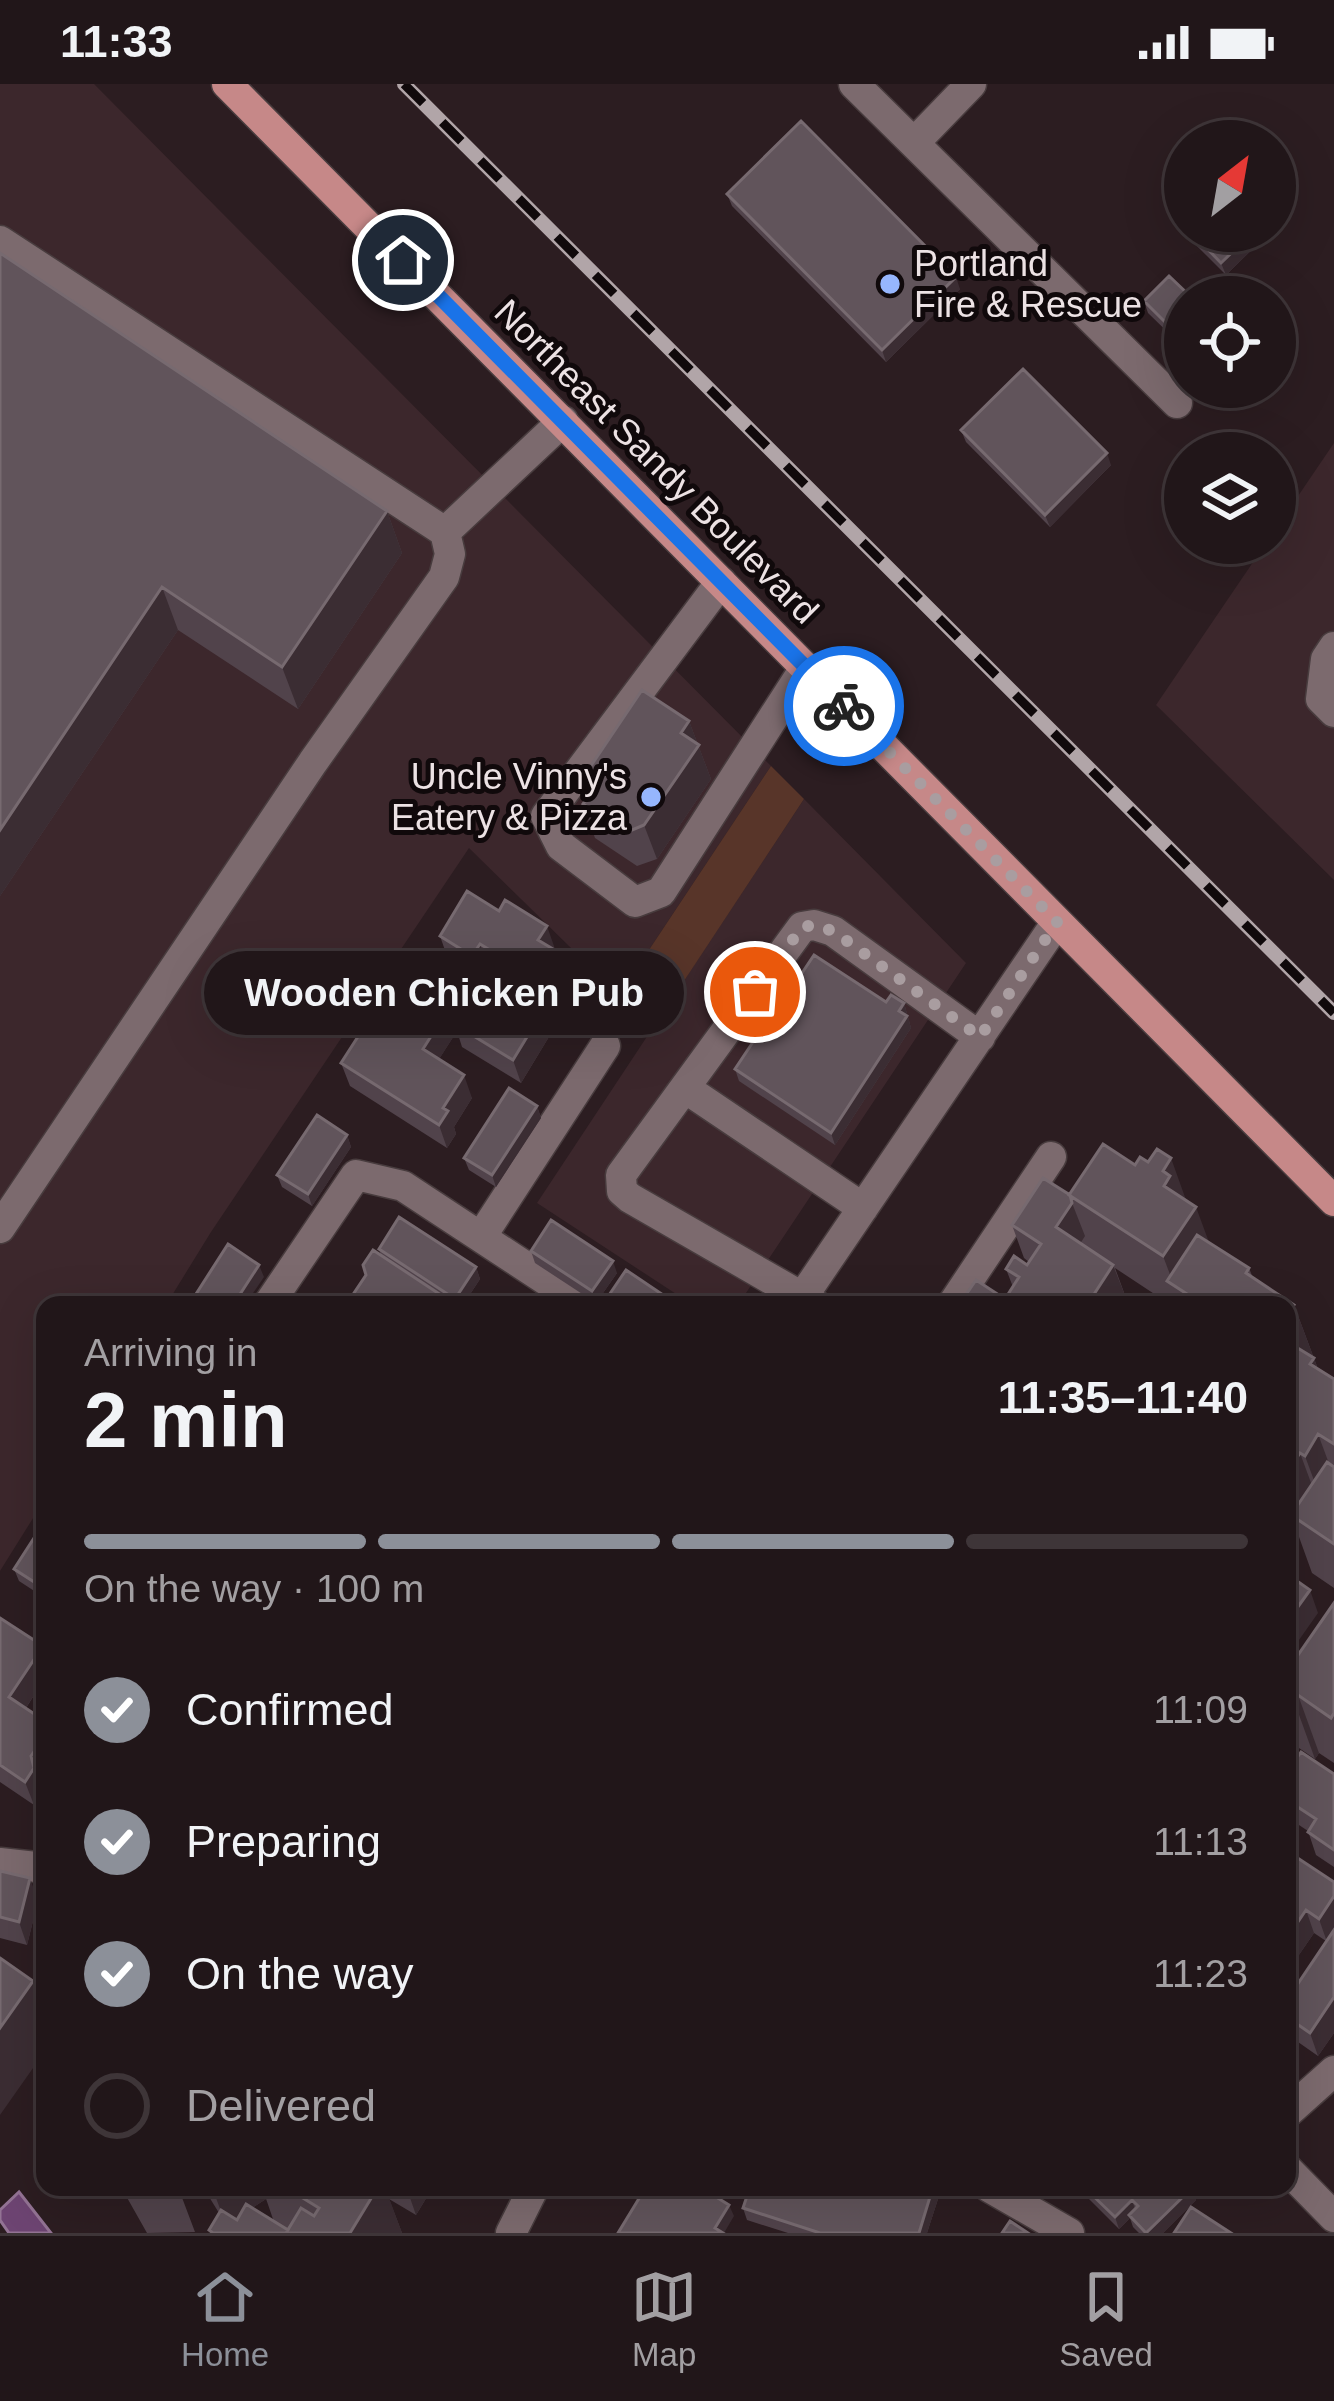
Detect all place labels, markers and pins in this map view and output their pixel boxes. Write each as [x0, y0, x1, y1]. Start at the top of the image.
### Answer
pin [352, 209, 454, 311]
place label: Portland Fire & Rescue [914, 243, 1142, 325]
marker: Portland Fire & Rescue [877, 271, 903, 297]
place label: Uncle Vinny's Eatery & Pizza [391, 756, 628, 838]
marker: Uncle Vinny's Eatery & Pizza [638, 784, 664, 810]
pin [704, 941, 806, 1043]
callout: Wooden Chicken Pub [203, 950, 683, 1034]

